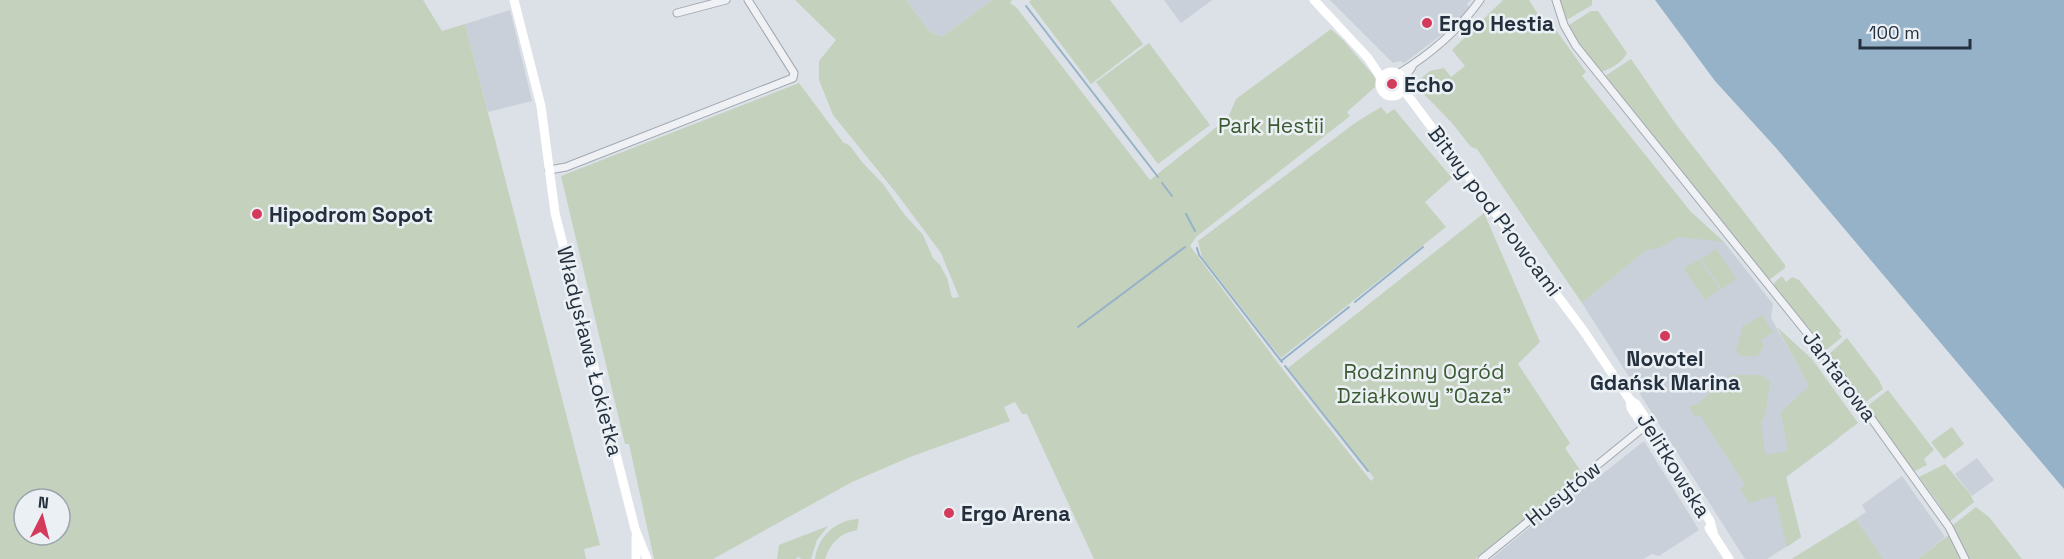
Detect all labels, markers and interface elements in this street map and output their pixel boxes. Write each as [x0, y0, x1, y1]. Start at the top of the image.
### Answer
place label: Ergo Hestia [1439, 10, 1554, 37]
scale bar [1860, 12, 1970, 50]
marker: Ergo Hestia [1420, 16, 1434, 30]
text: 100 m [1869, 21, 1920, 44]
place label: Echo [1404, 71, 1454, 98]
marker: Echo [1385, 77, 1399, 91]
park label: Park Hestii [1218, 112, 1324, 139]
street label: Bitwy pod Płowcami [1422, 120, 1568, 302]
place label: Hipodrom Sopot [269, 201, 433, 228]
marker: Hipodrom Sopot [250, 207, 264, 221]
street label: Władysława Łokietka [551, 243, 629, 459]
street label: Jantarowa [1797, 325, 1883, 427]
marker: Novotel Gdańsk Marina [1658, 329, 1672, 343]
place label: Novotel Gdańsk Marina [1590, 345, 1740, 396]
park label: Rodzinny Ogród Działkowy "Oaza" [1337, 358, 1511, 409]
street label: Jelitkowska [1631, 407, 1717, 523]
street label: Husytów [1520, 454, 1606, 532]
north arrow [12, 487, 72, 547]
text: N [37, 492, 50, 514]
place label: Ergo Arena [961, 500, 1070, 527]
marker: Ergo Arena [942, 506, 956, 520]

